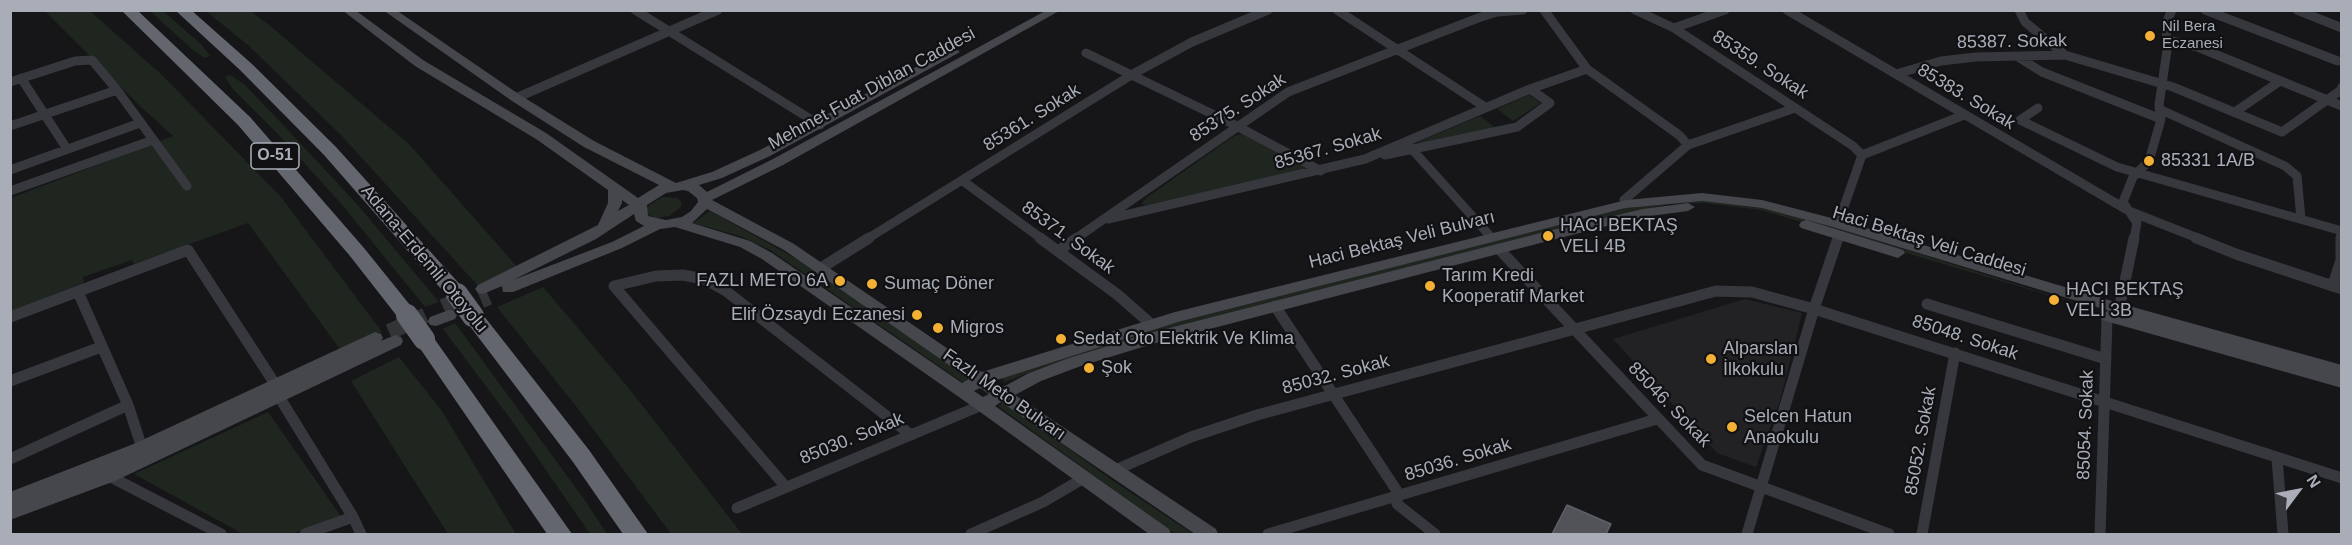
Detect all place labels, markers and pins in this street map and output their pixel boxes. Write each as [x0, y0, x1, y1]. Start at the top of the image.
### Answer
place label: Nil Bera Eczanesi [2162, 18, 2223, 53]
marker: Nil Bera Eczanesi [2143, 29, 2157, 43]
place label: 85331 1A/B [2161, 150, 2255, 172]
marker: 85331 1A/B [2142, 154, 2156, 168]
place label: HACI BEKTAŞ VELİ 4B [1560, 215, 1678, 258]
marker: HACI BEKTAŞ VELİ 4B [1541, 229, 1555, 243]
place label: Tarım Kredi Kooperatif Market [1442, 265, 1584, 308]
place label: FAZLI METO 6A [696, 270, 828, 292]
place label: Sumaç Döner [884, 273, 994, 295]
marker: FAZLI METO 6A [833, 274, 847, 288]
marker: Sumaç Döner [865, 277, 879, 291]
marker: Tarım Kredi Kooperatif Market [1423, 279, 1437, 293]
place label: HACI BEKTAŞ VELİ 3B [2066, 279, 2184, 322]
marker: HACI BEKTAŞ VELİ 3B [2047, 293, 2061, 307]
place label: Elif Özsaydı Eczanesi [731, 304, 905, 326]
marker: Elif Özsaydı Eczanesi [910, 308, 924, 322]
place label: Migros [950, 317, 1004, 339]
marker: Migros [931, 321, 945, 335]
place label: Sedat Oto Elektrik Ve Klima [1073, 328, 1294, 350]
marker: Sedat Oto Elektrik Ve Klima [1054, 332, 1068, 346]
place label: Alparslan İlkokulu [1723, 338, 1798, 380]
marker: Alparslan İlkokulu [1704, 352, 1718, 366]
place label: Şok [1101, 357, 1132, 379]
marker: Şok [1082, 361, 1096, 375]
place label: Selcen Hatun Anaokulu [1744, 406, 1852, 448]
marker: Selcen Hatun Anaokulu [1725, 420, 1739, 434]

